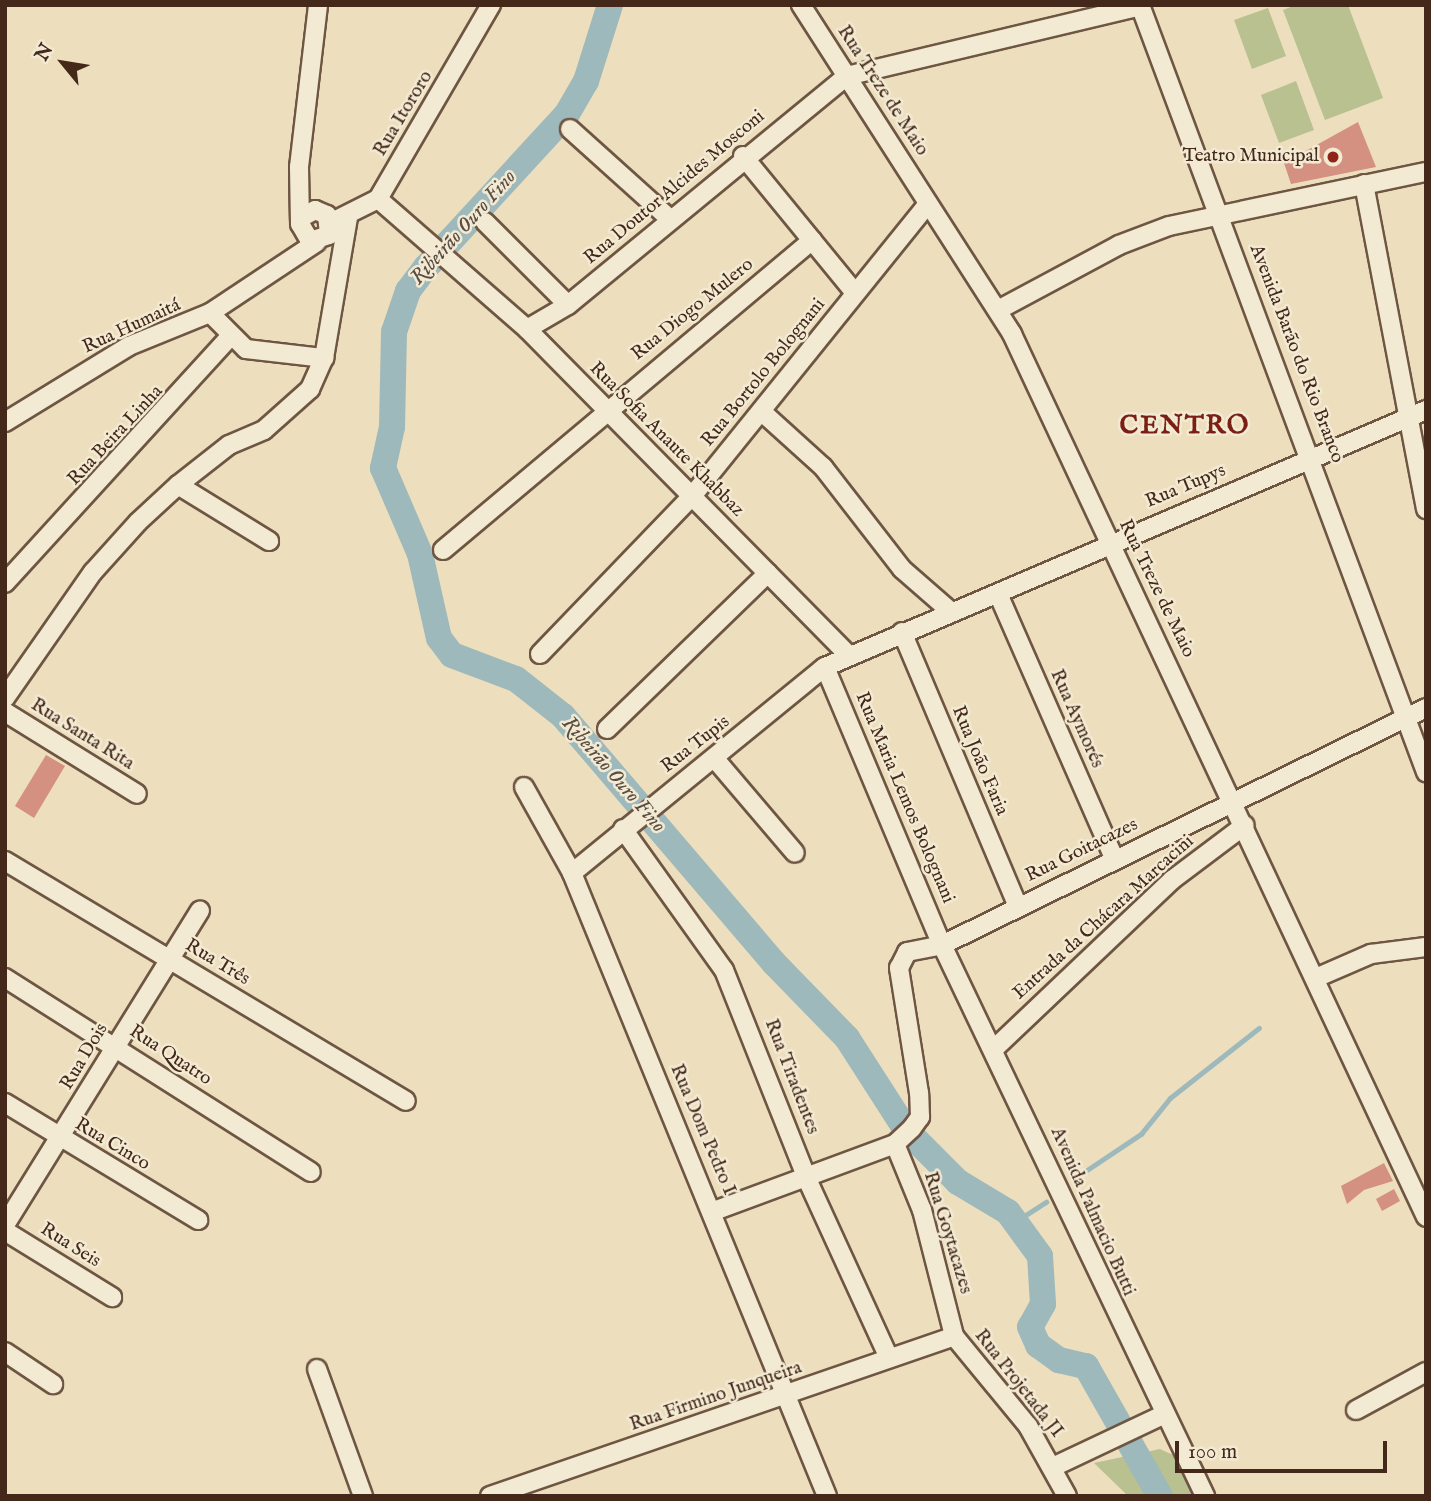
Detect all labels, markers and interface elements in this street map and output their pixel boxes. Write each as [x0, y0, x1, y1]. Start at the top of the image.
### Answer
street label: Rua Treze de Maio [831, 22, 933, 160]
north arrow [28, 28, 98, 98]
text: N [30, 39, 59, 66]
street label: Rua Itororo [370, 67, 438, 161]
street label: Rua Doutor Alcides Mosconi [580, 106, 770, 270]
place label: Teatro Municipal [1182, 146, 1319, 168]
marker: Teatro Municipal [1325, 149, 1341, 165]
water label: Ribeirão Ouro Fino [406, 165, 522, 291]
street label: Avenida Barão do Rio Branco [1244, 242, 1348, 466]
street label: Rua Diogo Mulero [627, 254, 759, 366]
street label: Rua Humaitá [80, 294, 184, 360]
street label: Rua Bortolo Bolognani [697, 294, 831, 452]
street label: Rua Sofia Anaute Khabbaz [584, 358, 748, 522]
street label: Rua Beira Linha [64, 381, 168, 491]
district label: CENTRO [1120, 410, 1250, 442]
street label: Rua Tupys [1143, 460, 1229, 514]
street label: Rua Treze de Maio [1113, 516, 1199, 662]
street label: Rua Aymorés [1044, 666, 1108, 772]
street label: Rua Maria Lemos Bolognani [849, 689, 959, 907]
street label: Rua Santa Rita [26, 694, 138, 776]
street label: Rua João Faria [946, 703, 1012, 819]
street label: Rua Tupis [657, 711, 735, 779]
water label: Ribeirão Ouro Fino [556, 712, 670, 838]
street label: Rua Goitacazes [1022, 814, 1142, 888]
street label: Entrada da Chácara Marcacini [1009, 831, 1199, 1005]
street label: Rua Três [181, 935, 253, 991]
street label: Rua Tiradentes [759, 1016, 823, 1138]
street label: Rua Dois [56, 1020, 114, 1094]
street label: Rua Quatro [124, 1021, 216, 1091]
street label: Rua Dom Pedro I [664, 1061, 740, 1199]
street label: Rua Cinco [70, 1114, 154, 1176]
street label: Avenida Palmacio Butti [1045, 1124, 1139, 1300]
street label: Rua Goytacazes [918, 1169, 976, 1297]
street label: Rua Seis [36, 1219, 104, 1273]
street label: Rua Projetada JI [969, 1325, 1067, 1443]
street label: Rua Firmino Junqueira [627, 1357, 805, 1437]
scale bar [1179, 1428, 1391, 1472]
text: 100 m [1188, 1439, 1237, 1466]

